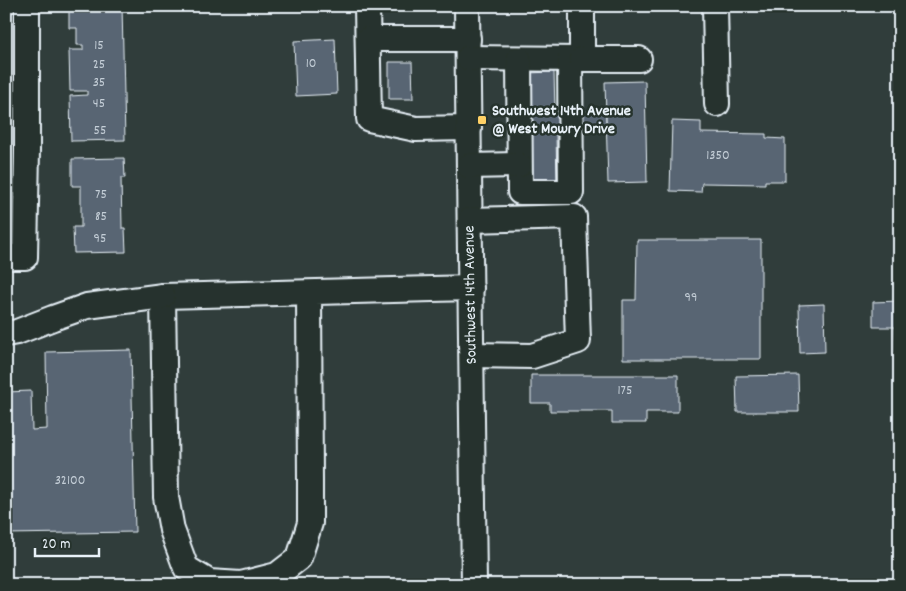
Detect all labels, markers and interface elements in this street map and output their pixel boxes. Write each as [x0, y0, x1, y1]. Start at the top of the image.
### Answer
house number: 15 [94, 36, 104, 56]
house number: 10 [306, 54, 316, 74]
house number: 25 [93, 55, 105, 75]
house number: 35 [93, 73, 105, 93]
house number: 45 [93, 94, 105, 114]
place label: Southwest 14th Avenue @ West Mowry Drive [492, 100, 631, 141]
marker: Southwest 14th Avenue @ West Mowry Drive [476, 114, 488, 126]
house number: 55 [94, 121, 106, 141]
house number: 1350 [706, 146, 730, 166]
house number: 75 [95, 185, 107, 205]
house number: 85 [95, 207, 107, 227]
street label: Southwest 14th Avenue [458, 225, 484, 365]
house number: 95 [94, 229, 106, 249]
house number: 99 [685, 288, 697, 308]
house number: 175 [618, 381, 632, 401]
house number: 32100 [55, 471, 85, 491]
scale bar [35, 526, 99, 558]
text: 20 m [42, 534, 70, 556]

